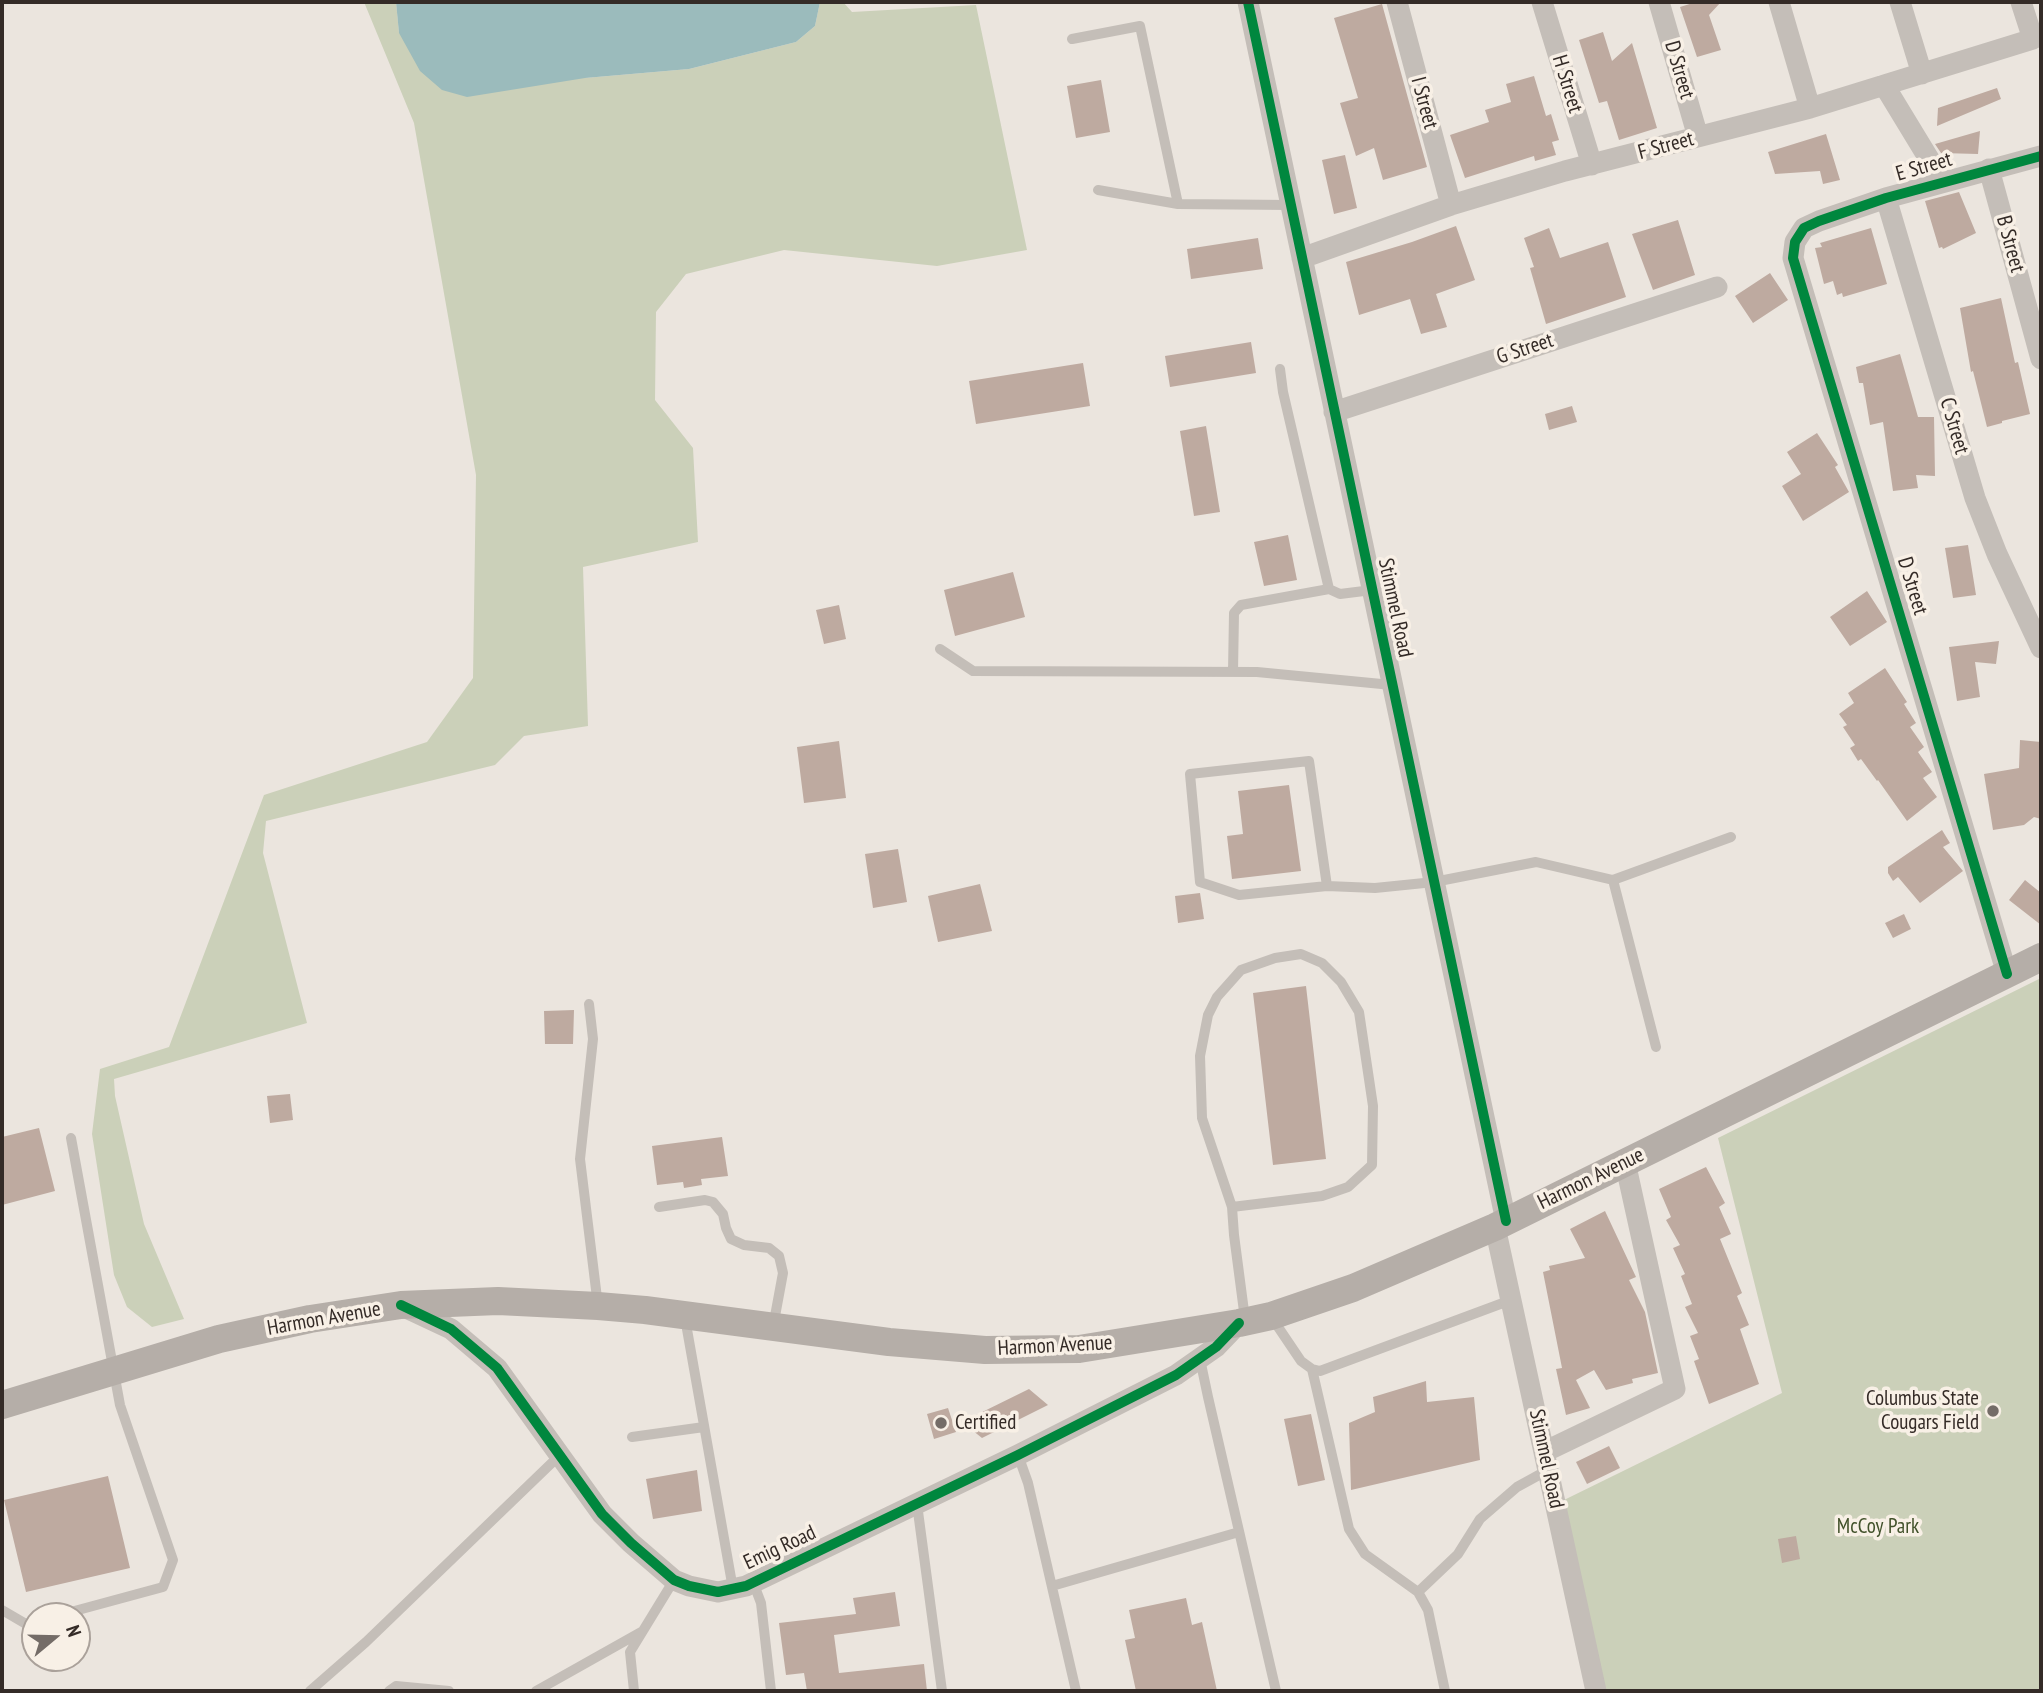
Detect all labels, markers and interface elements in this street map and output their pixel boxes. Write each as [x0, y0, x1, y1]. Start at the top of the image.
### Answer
street label: D Street [1659, 38, 1699, 102]
street label: H Street [1546, 52, 1588, 116]
street label: I Street [1405, 74, 1443, 132]
street label: F Street [1635, 127, 1697, 165]
street label: E Street [1893, 147, 1955, 187]
street label: B Street [1990, 213, 2030, 275]
street label: G Street [1493, 328, 1557, 370]
street label: C Street [1934, 395, 1974, 457]
street label: D Street [1891, 554, 1933, 618]
street label: Stimmel Road [1372, 556, 1418, 660]
street label: Harmon Avenue [1534, 1142, 1648, 1216]
street label: Harmon Avenue [265, 1297, 383, 1341]
street label: Harmon Avenue [997, 1330, 1113, 1362]
place label: Columbus State Cougars Field [1866, 1386, 1979, 1436]
marker: Columbus State Cougars Field [1985, 1403, 2001, 1419]
street label: Stimmel Road [1523, 1407, 1569, 1511]
place label: Certified [955, 1410, 1016, 1436]
marker: Certified [933, 1415, 949, 1431]
park label: McCoy Park [1837, 1514, 1919, 1540]
street label: Emig Road [740, 1520, 820, 1576]
north arrow [21, 1602, 91, 1672]
text: N [61, 1622, 87, 1640]

